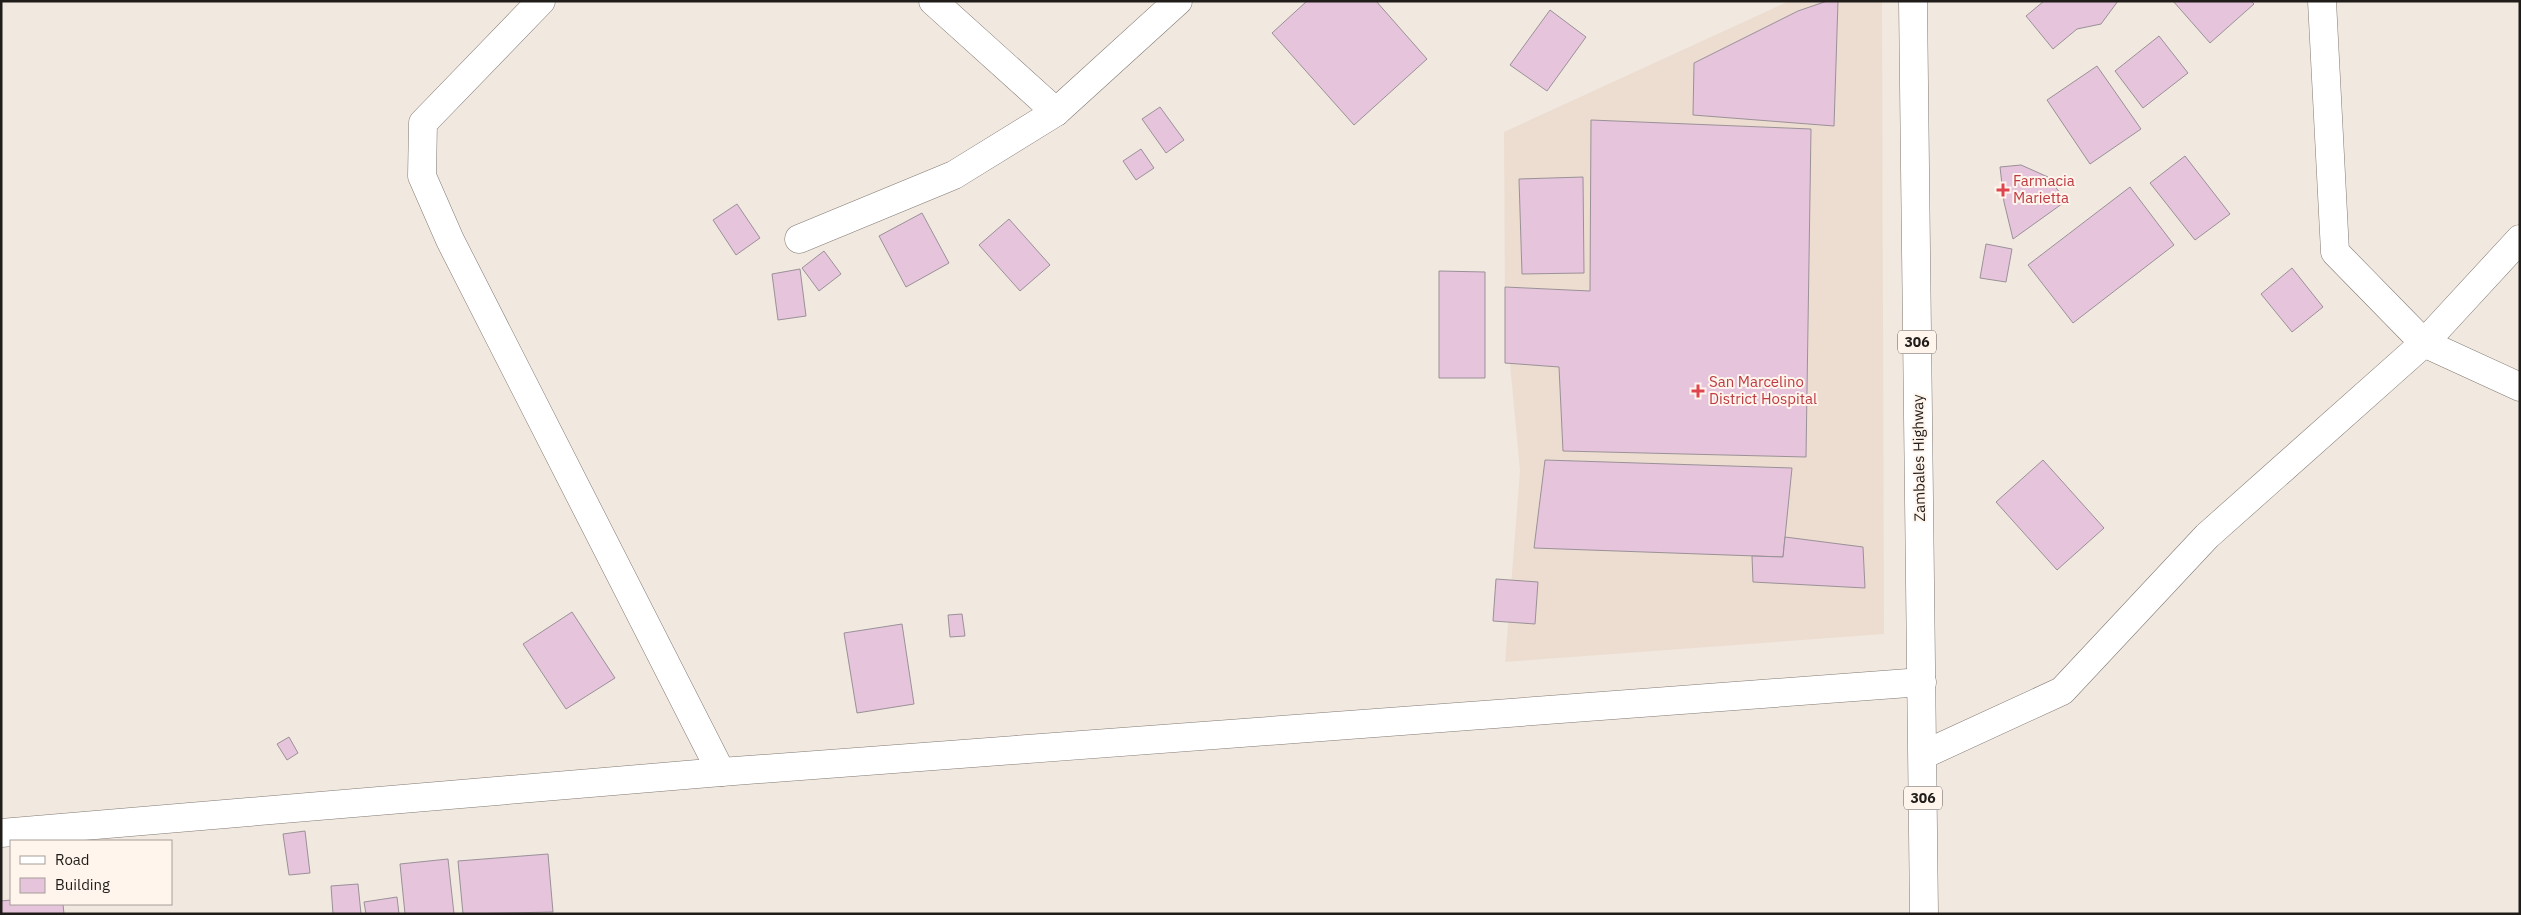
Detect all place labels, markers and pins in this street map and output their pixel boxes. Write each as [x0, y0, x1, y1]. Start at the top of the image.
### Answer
place label: Farmacia Marietta [2013, 171, 2075, 207]
marker: Farmacia Marietta [1997, 184, 2009, 196]
place label: San Marcelino District Hospital [1709, 372, 1817, 408]
marker: San Marcelino District Hospital [1691, 384, 1705, 398]

